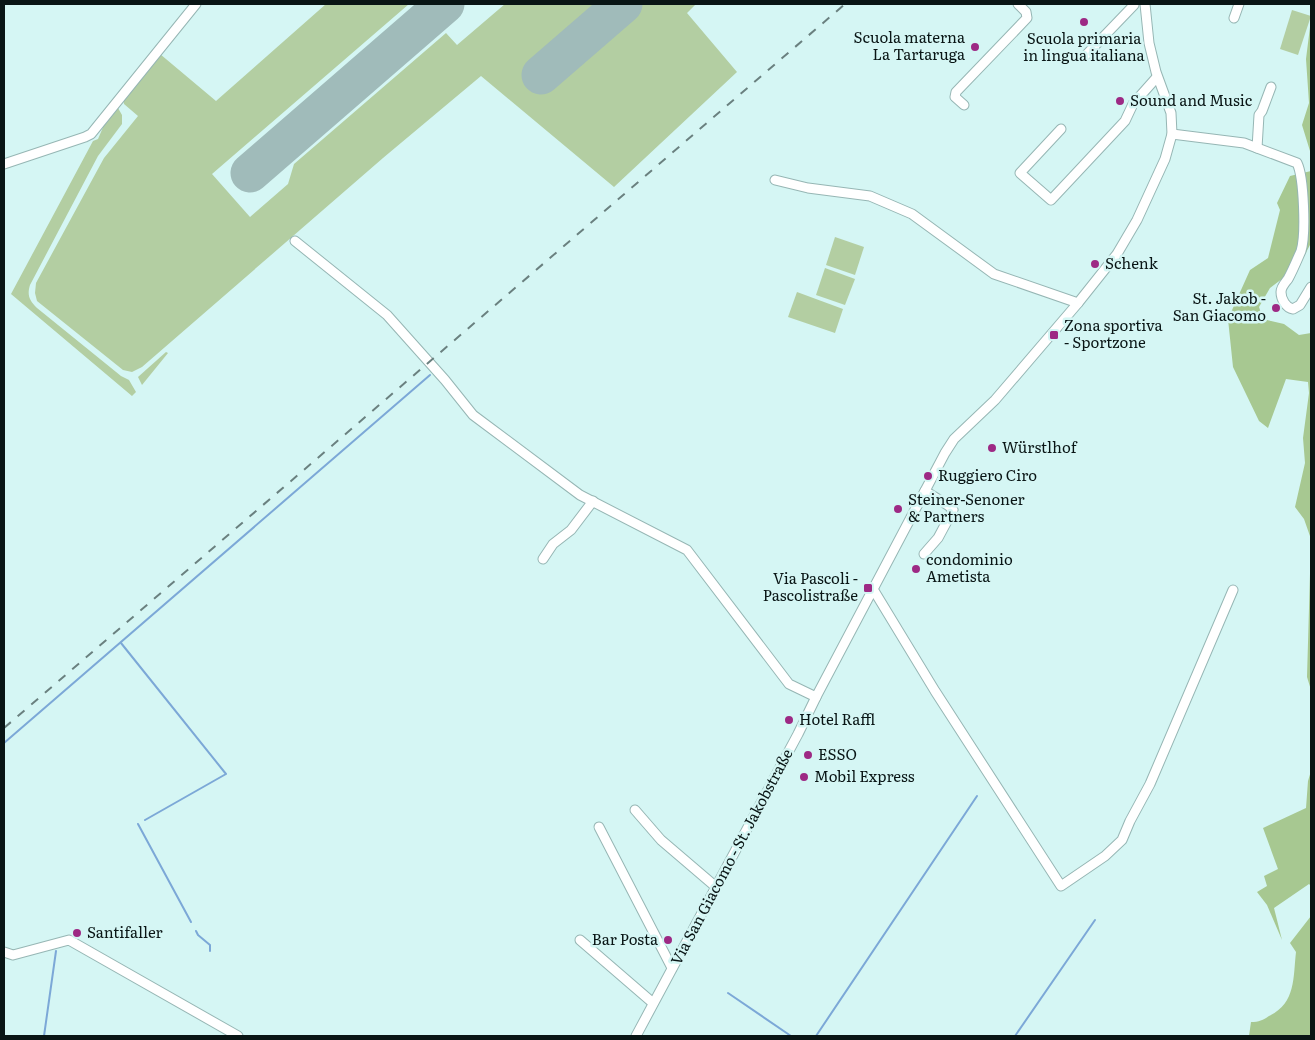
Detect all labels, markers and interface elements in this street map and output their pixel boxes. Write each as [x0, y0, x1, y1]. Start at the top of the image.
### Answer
marker: Scuola primaria in lingua italiana [1078, 16, 1090, 28]
place label: Scuola materna La Tartaruga [853, 25, 966, 65]
place label: Scuola primaria in lingua italiana [1023, 26, 1146, 66]
marker: Scuola materna La Tartaruga [969, 41, 981, 53]
place label: Sound and Music [1130, 88, 1253, 111]
marker: Sound and Music [1114, 95, 1126, 107]
place label: Schenk [1105, 251, 1159, 274]
marker: Schenk [1089, 258, 1101, 270]
place label: St. Jakob - San Giacomo [1173, 286, 1266, 326]
marker: St. Jakob - San Giacomo [1270, 302, 1282, 314]
place label: Zona sportiva - Sportzone [1064, 313, 1164, 353]
marker: Zona sportiva - Sportzone [1048, 329, 1060, 341]
place label: Würstlhof [1002, 435, 1078, 458]
marker: Würstlhof [986, 442, 998, 454]
place label: Ruggiero Ciro [938, 463, 1037, 486]
marker: Ruggiero Ciro [922, 470, 934, 482]
place label: Steiner-Senoner & Partners [908, 487, 1025, 527]
marker: Steiner-Senoner & Partners [892, 503, 904, 515]
place label: condominio Ametista [926, 547, 1013, 587]
marker: condominio Ametista [910, 563, 922, 575]
place label: Via Pascoli - Pascolistraße [763, 566, 858, 606]
marker: Via Pascoli - Pascolistraße [862, 582, 874, 594]
place label: Hotel Raffl [799, 707, 875, 730]
marker: Hotel Raffl [783, 714, 795, 726]
place label: ESSO [818, 742, 857, 765]
street label: Via San Giacomo - St. Jakobstraße [664, 744, 798, 968]
marker: ESSO [802, 749, 814, 761]
place label: Mobil Express [814, 764, 915, 787]
marker: Mobil Express [798, 771, 810, 783]
place label: Santifaller [87, 920, 163, 943]
marker: Santifaller [71, 927, 83, 939]
place label: Bar Posta [592, 927, 659, 950]
marker: Bar Posta [662, 934, 674, 946]

